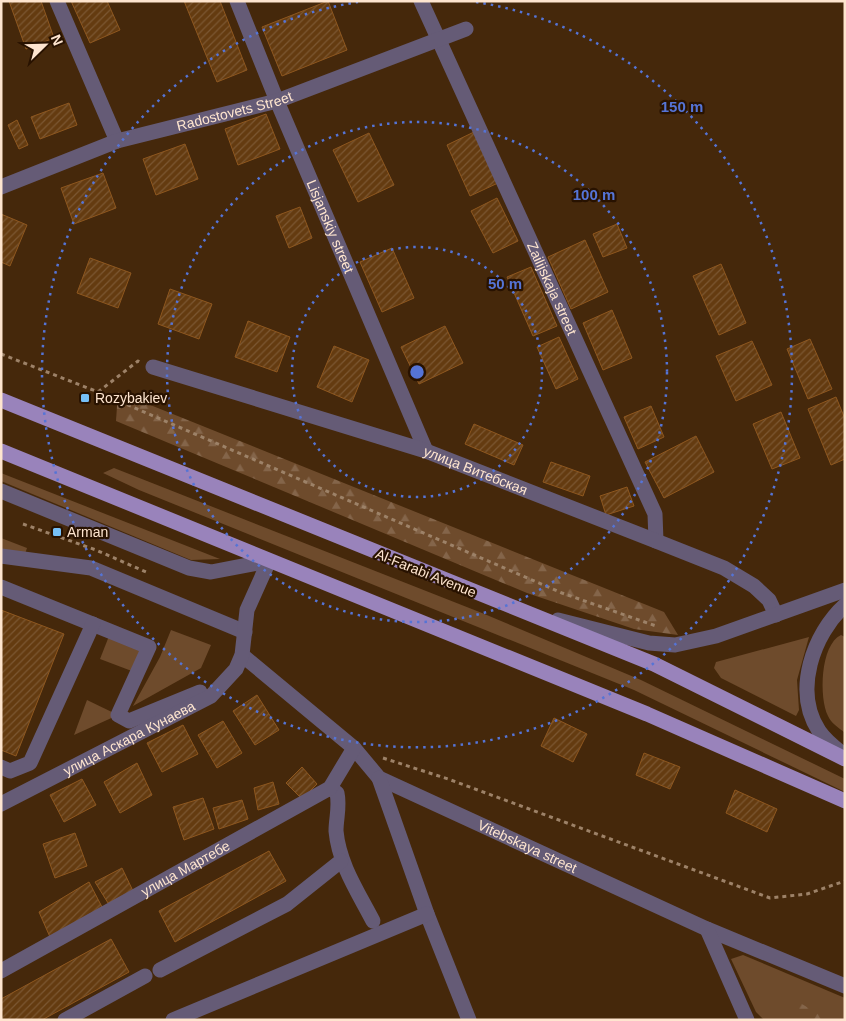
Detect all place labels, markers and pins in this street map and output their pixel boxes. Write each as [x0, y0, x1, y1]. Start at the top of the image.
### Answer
centre of rings [408, 363, 426, 381]
place label: Rozybakiev [95, 390, 167, 406]
marker: Rozybakiev [79, 392, 91, 404]
place label: Arman [67, 524, 108, 540]
marker: Arman [51, 526, 63, 538]

